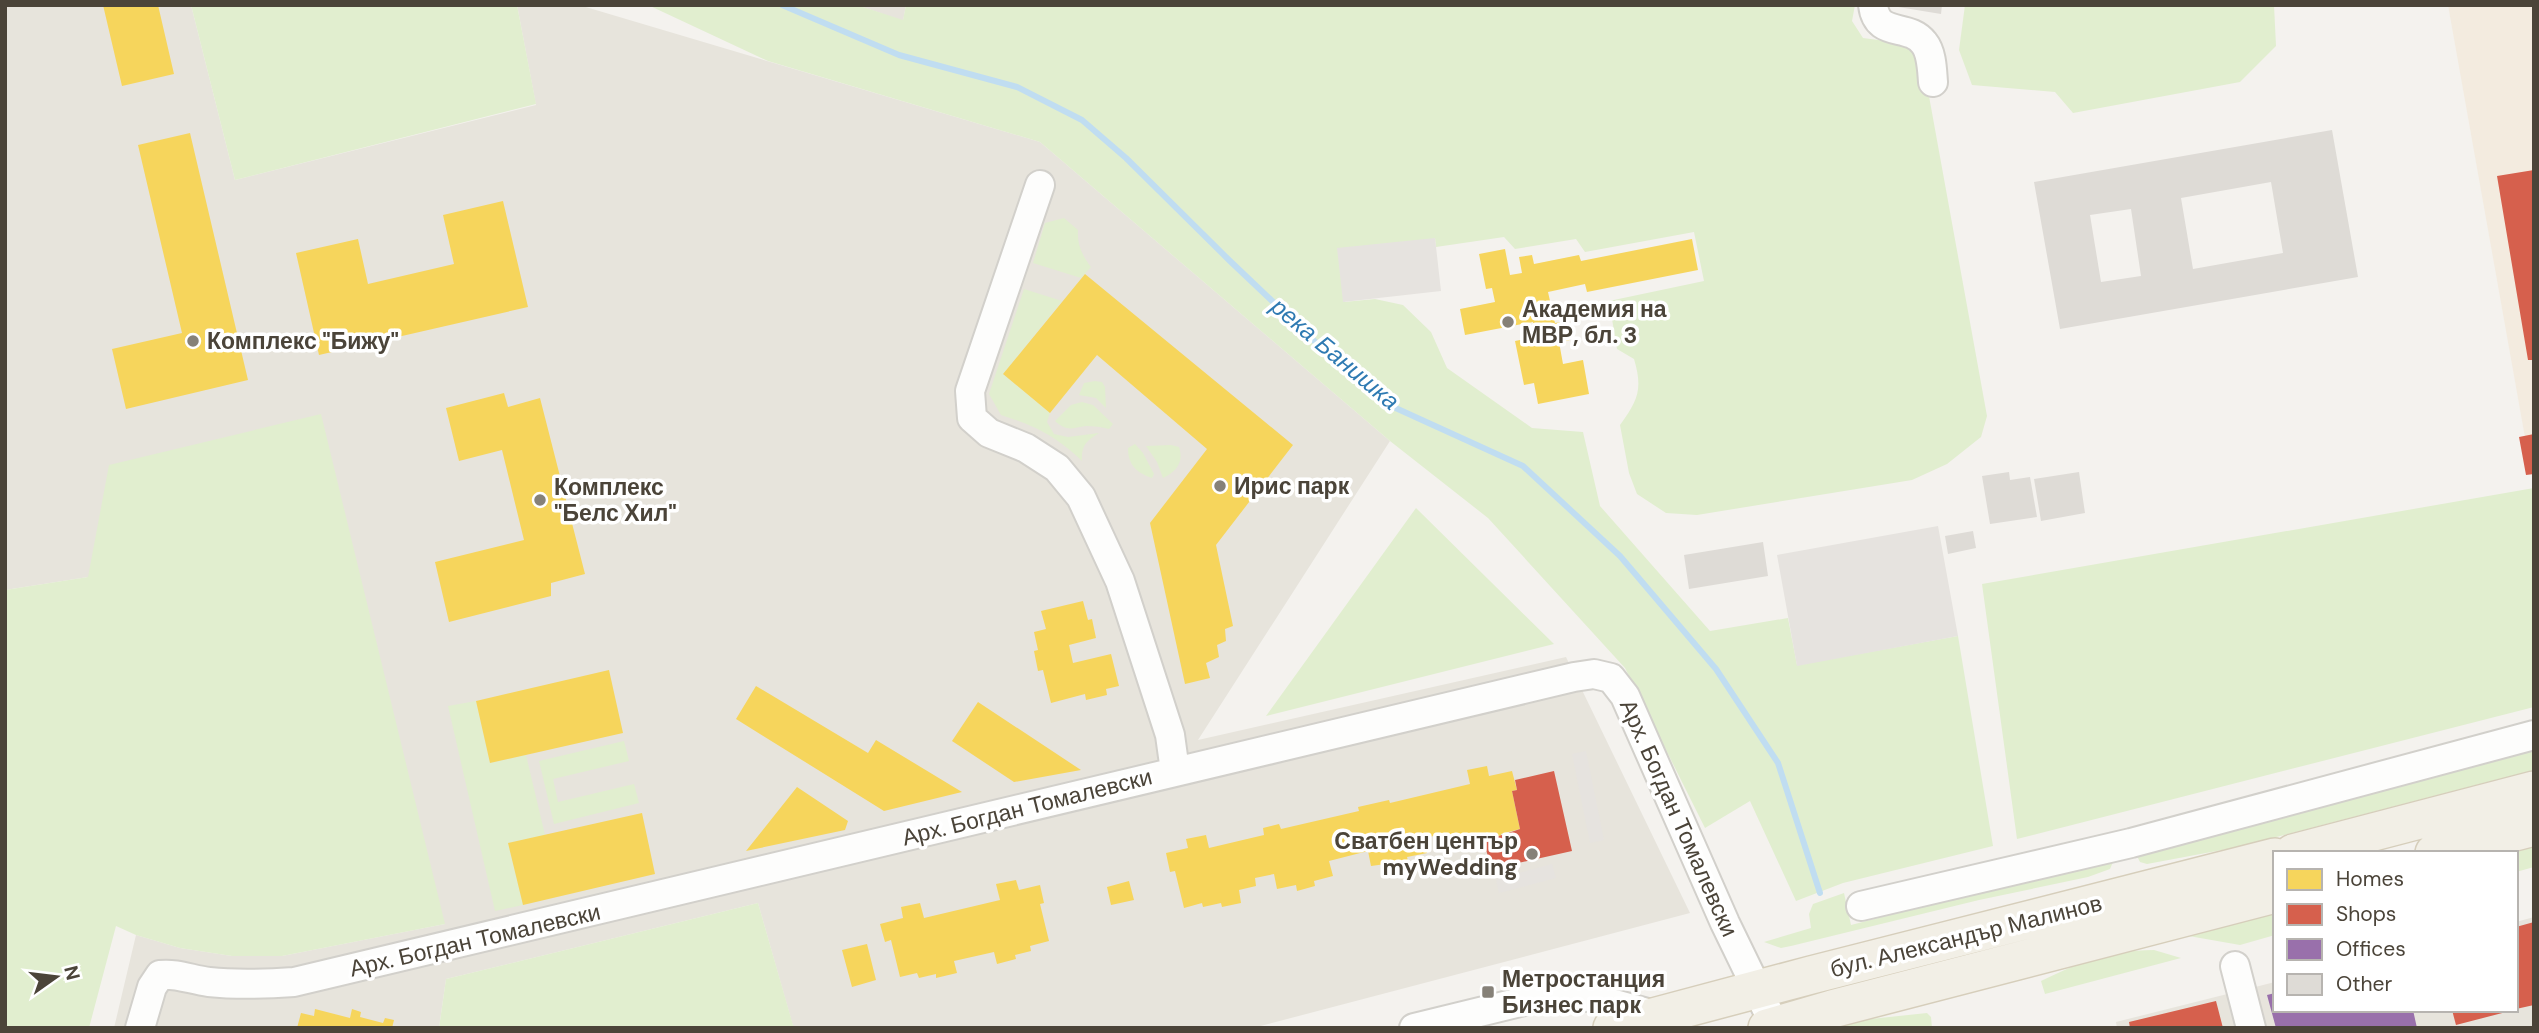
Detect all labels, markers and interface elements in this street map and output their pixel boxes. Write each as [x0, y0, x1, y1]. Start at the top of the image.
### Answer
water label: река Банишка [1264, 290, 1406, 416]
place label: Академия на МВР, бл. 3 [1522, 294, 1667, 350]
marker: Академия на МВР, бл. 3 [1500, 314, 1516, 330]
place label: Комплекс "Бижу" [207, 326, 399, 356]
marker: Комплекс "Бижу" [185, 333, 201, 349]
place label: Ирис парк [1234, 471, 1350, 501]
place label: Комплекс "Белс Хил" [554, 472, 677, 528]
marker: Ирис парк [1212, 478, 1228, 494]
marker: Комплекс "Белс Хил" [532, 492, 548, 508]
street label: Арх. Богдан Томалевски [1613, 695, 1745, 941]
street label: Арх. Богдан Томалевски [899, 761, 1155, 853]
place label: Сватбен център myWedding [1334, 826, 1518, 882]
marker: Сватбен център myWedding [1524, 846, 1540, 862]
legend [2273, 851, 2518, 1012]
text: Homes [2336, 865, 2404, 893]
street label: бул. Александър Малинов [1827, 888, 2105, 984]
street label: Арх. Богдан Томалевски [347, 897, 603, 983]
text: Shops [2336, 900, 2396, 928]
text: Offices [2336, 935, 2406, 963]
north arrow [21, 942, 91, 1012]
text: N [58, 963, 86, 983]
place label: Метростанция Бизнес парк [1502, 964, 1665, 1020]
text: Other [2336, 970, 2392, 998]
marker: Метростанция Бизнес парк [1480, 984, 1496, 1000]

